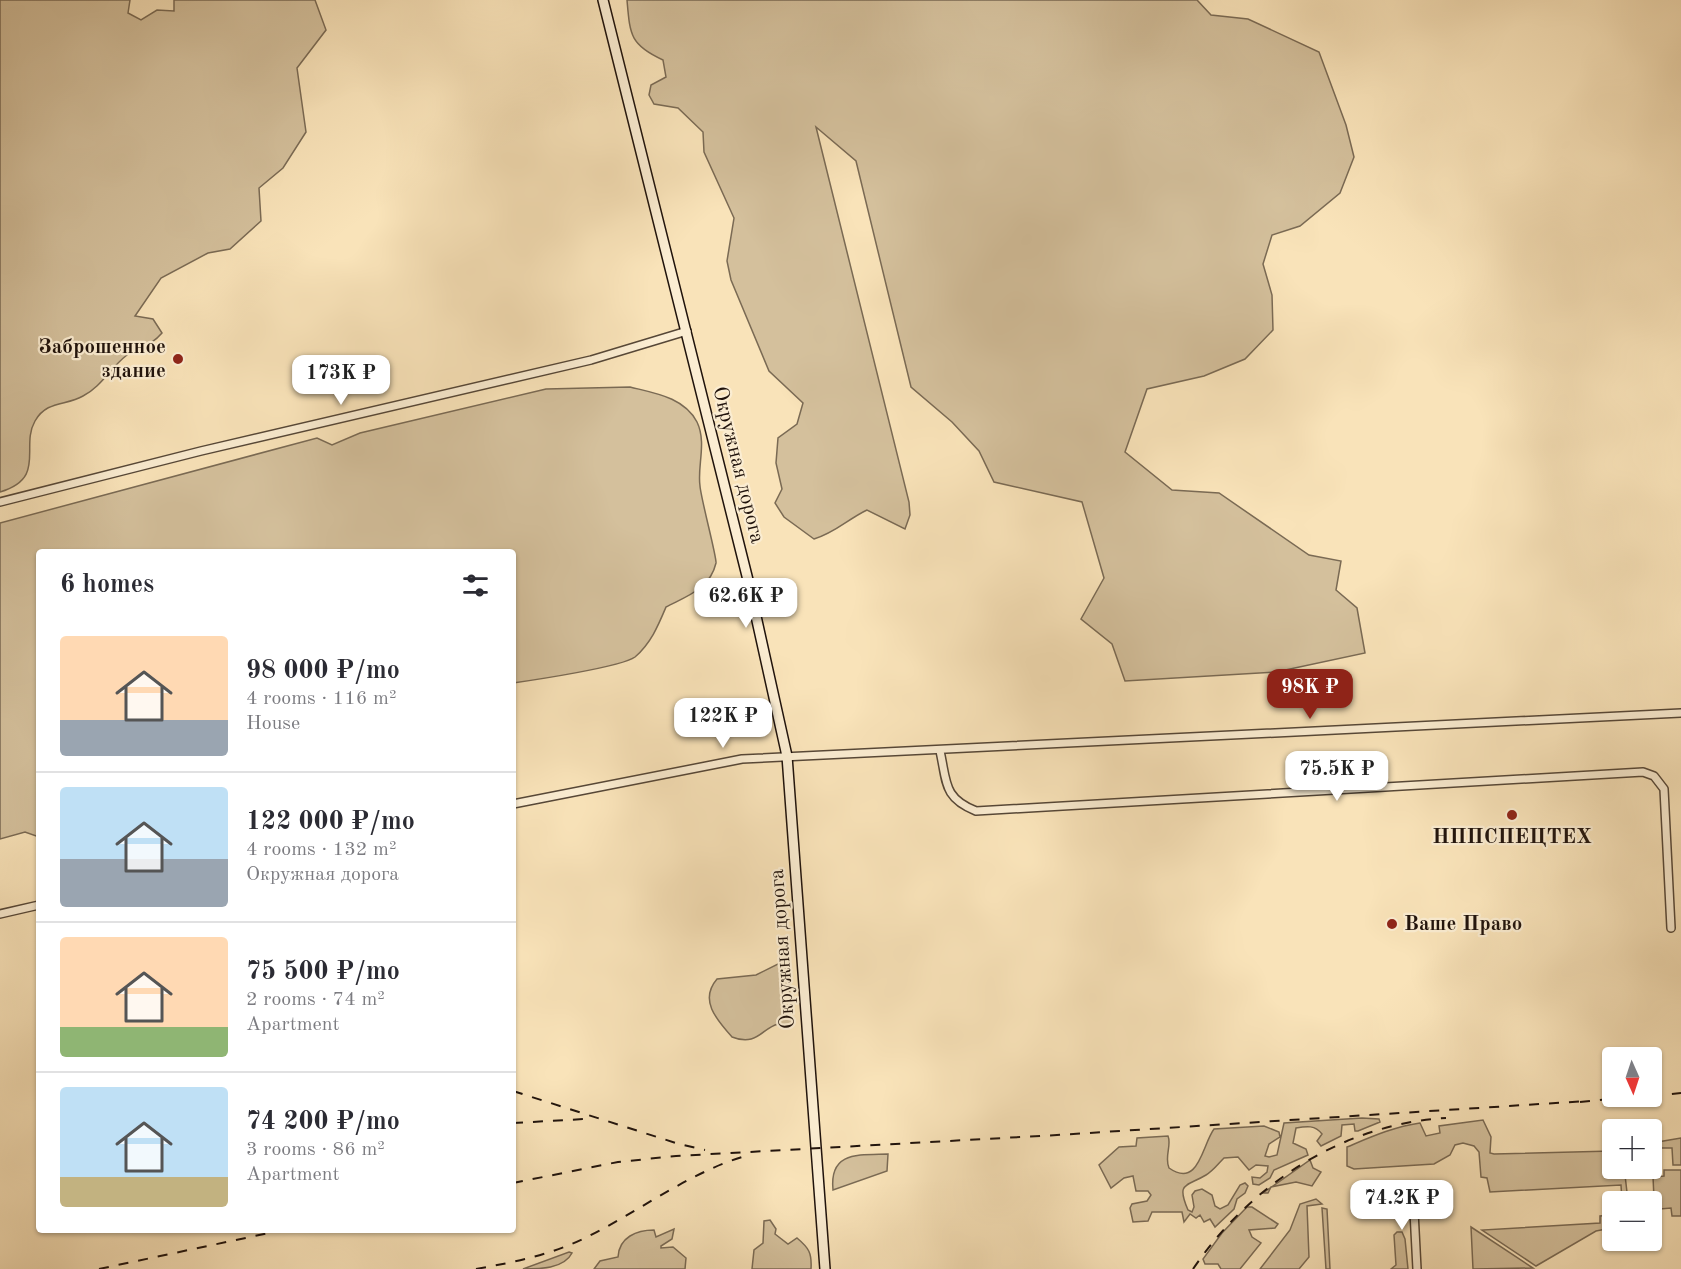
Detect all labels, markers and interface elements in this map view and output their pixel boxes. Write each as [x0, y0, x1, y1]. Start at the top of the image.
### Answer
place label: Заброшенное здание [38, 337, 166, 382]
marker: Заброшенное здание [171, 352, 185, 366]
pin: 173K ₽ [292, 355, 390, 406]
text: 173K ₽ [306, 364, 376, 384]
street label: Окружная дорога [708, 384, 768, 546]
icon: filters [459, 569, 492, 602]
text: 6 homes [60, 572, 154, 598]
pin: 62.6K ₽ [691, 578, 801, 629]
text: 62.6K ₽ [708, 587, 784, 607]
text: 98 000 ₽/mo [246, 658, 400, 684]
icon: home [108, 660, 180, 732]
pin: 98K ₽ [1268, 669, 1352, 720]
text: 98K ₽ [1281, 678, 1339, 698]
text: 4 rooms · 116 m² [246, 689, 396, 709]
pin: 122K ₽ [674, 698, 772, 749]
text: 122K ₽ [688, 707, 758, 727]
text: House [246, 714, 300, 734]
pin: 75.5K ₽ [1282, 751, 1392, 802]
text: 75.5K ₽ [1299, 760, 1375, 780]
marker: НППСПЕЦТЕХ [1505, 808, 1519, 822]
text: 122 000 ₽/mo [246, 809, 415, 835]
icon: home [108, 811, 180, 883]
place label: НППСПЕЦТЕХ [1432, 827, 1592, 848]
text: 4 rooms · 132 m² [246, 840, 396, 860]
text: Окружная дорога [246, 865, 399, 885]
street label: Окружная дорога [767, 868, 799, 1030]
place label: Ваше Право [1404, 914, 1522, 935]
marker: Ваше Право [1385, 917, 1399, 931]
text: 75 500 ₽/mo [246, 959, 400, 985]
icon: home [108, 961, 180, 1033]
text: 2 rooms · 74 m² [246, 990, 385, 1010]
text: Apartment [246, 1015, 340, 1035]
north arrow [1602, 1047, 1662, 1107]
map controls [1602, 1047, 1662, 1251]
text: 74 200 ₽/mo [246, 1109, 400, 1135]
icon: home [108, 1111, 180, 1183]
button: + [1602, 1119, 1662, 1179]
text: 3 rooms · 86 m² [246, 1140, 385, 1160]
text: Apartment [246, 1165, 340, 1185]
pin: 74.2K ₽ [1347, 1180, 1457, 1231]
text: 74.2K ₽ [1364, 1189, 1440, 1209]
button: − [1602, 1191, 1662, 1251]

